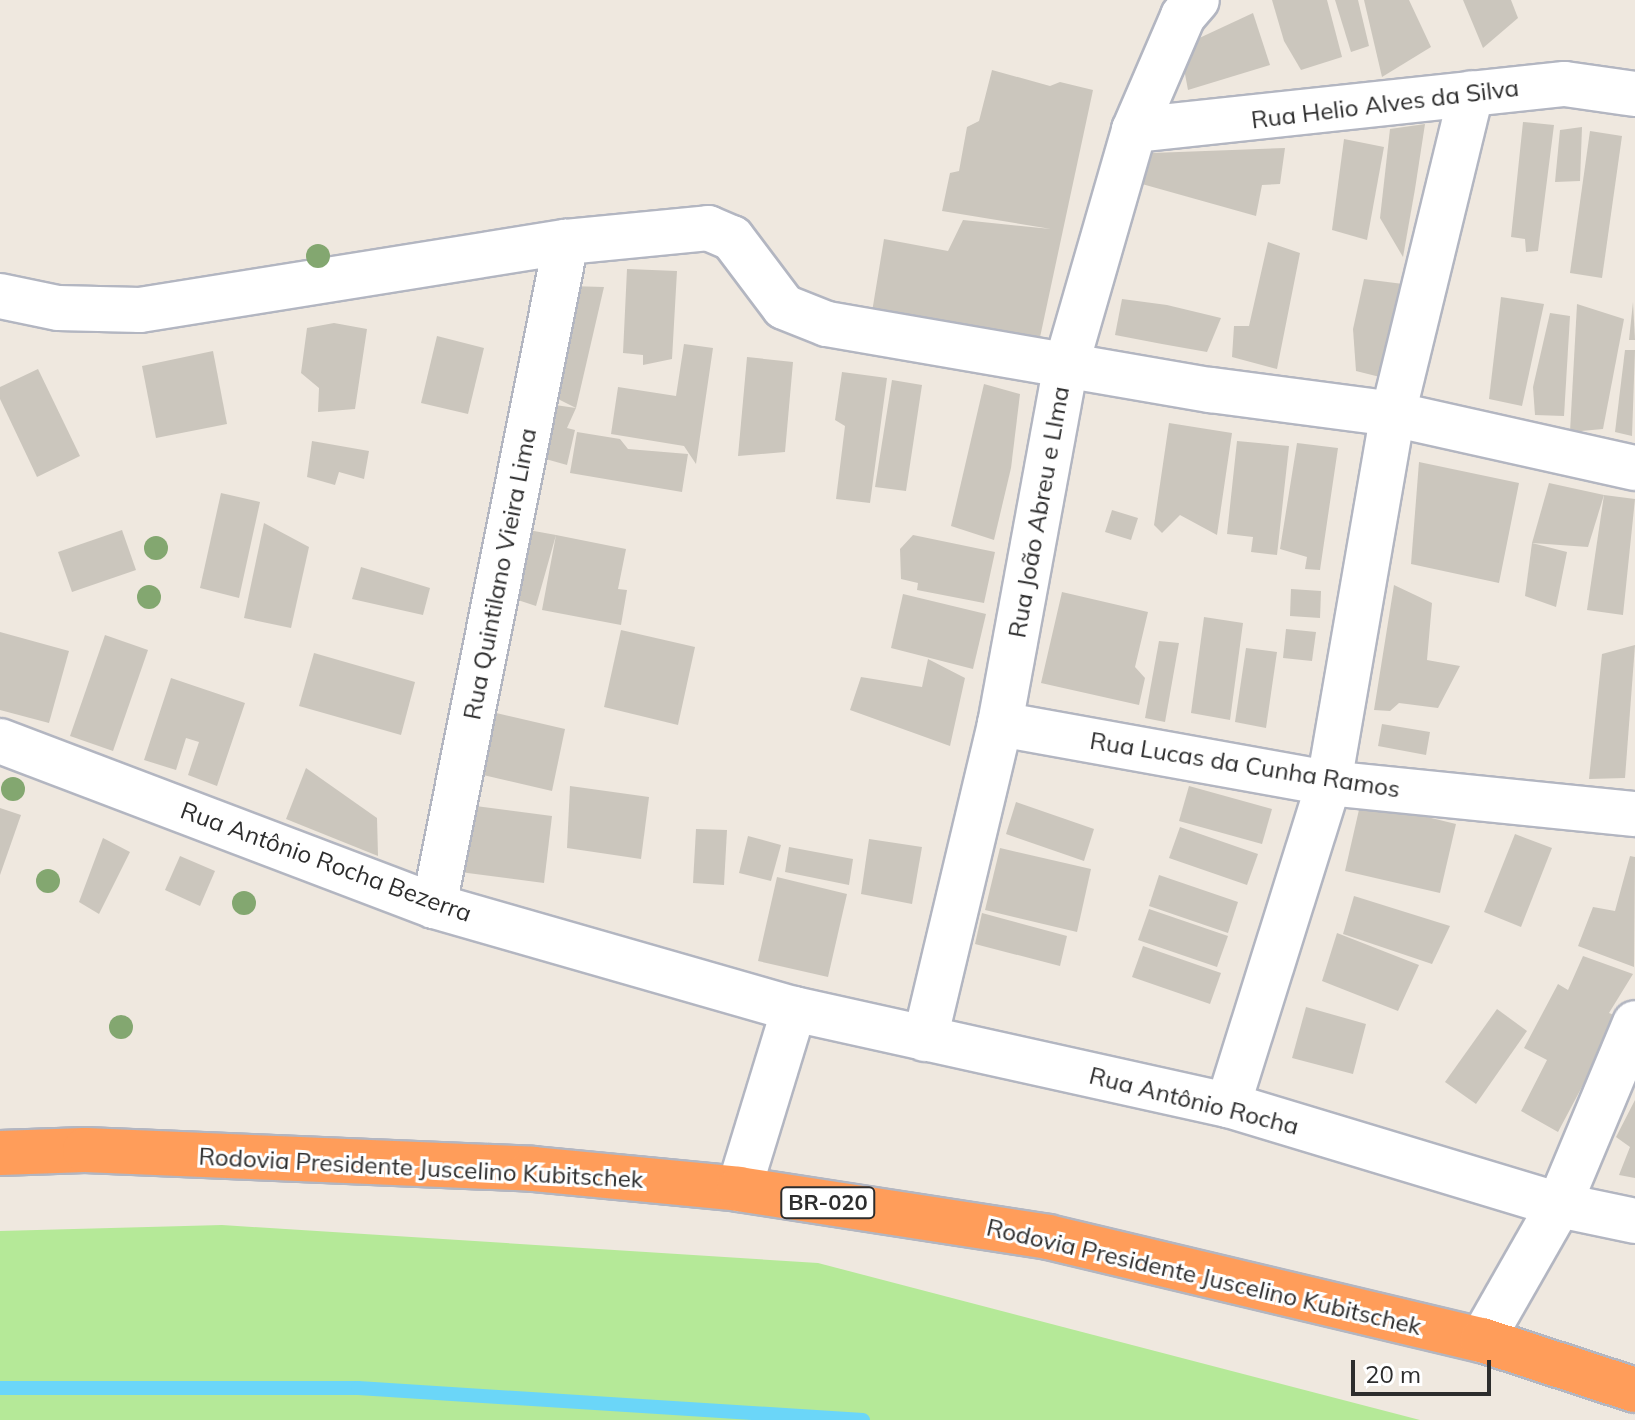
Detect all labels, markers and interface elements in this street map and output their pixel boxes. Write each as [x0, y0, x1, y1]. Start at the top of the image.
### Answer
street label: Rua Helio Alves da Silva [1250, 73, 1520, 135]
street label: Rua João Abreu e LIma [1003, 384, 1075, 640]
street label: Rua Quintilano Vieira Lima [458, 426, 542, 722]
street label: Rua Lucas da Cunha Ramos [1088, 726, 1402, 804]
street label: Rua Antônio Rocha Bezerra [177, 796, 475, 928]
street label: Rua Antônio Rocha [1086, 1061, 1302, 1141]
street label: Rodovia Presidente Juscelino Kubitschek [198, 1142, 644, 1194]
road number: BR-020 [780, 1185, 876, 1221]
street label: Rodovia Presidente Juscelino Kubitschek [984, 1213, 1424, 1341]
scale bar [1355, 1344, 1495, 1394]
text: 20 m [1365, 1359, 1421, 1389]

